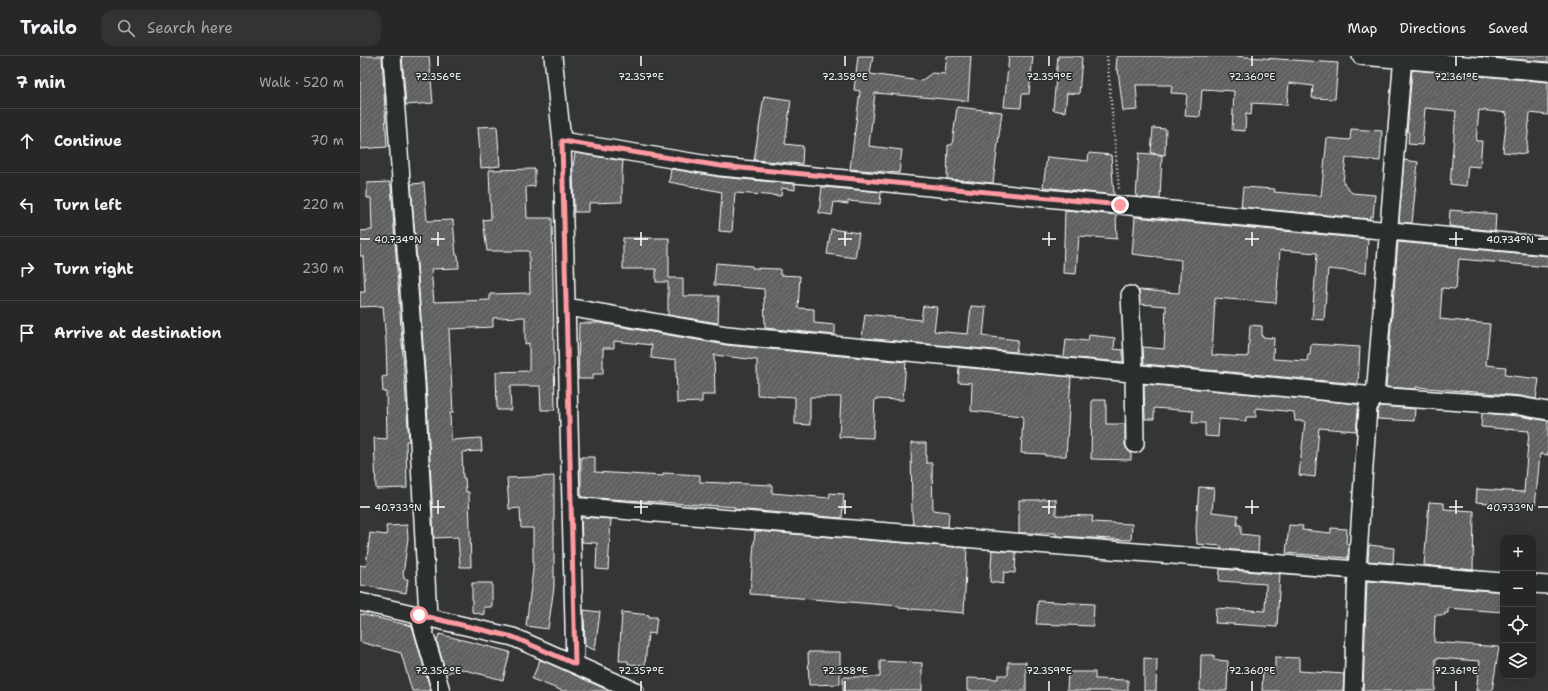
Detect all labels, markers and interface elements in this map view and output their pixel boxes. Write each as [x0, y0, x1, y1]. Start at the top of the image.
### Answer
search box [101, 10, 381, 46]
text: Trailo [20, 15, 77, 40]
icon: search [115, 17, 137, 39]
text: Search here [147, 18, 233, 38]
text: Map [1348, 19, 1378, 37]
text: Directions [1400, 19, 1466, 37]
text: Saved [1488, 19, 1528, 37]
text: 72.356°E [415, 70, 461, 83]
text: 72.357°E [618, 70, 664, 83]
text: 72.358°E [822, 70, 868, 83]
text: 72.359°E [1026, 70, 1072, 83]
text: 72.360°E [1228, 70, 1276, 83]
text: 72.361°E [1434, 70, 1478, 83]
text: 7 min [16, 71, 66, 93]
text: Walk · 520 m [259, 74, 344, 91]
icon: ahead [16, 130, 38, 152]
text: Continue [54, 131, 122, 151]
text: 70 m [310, 132, 344, 149]
icon: left [16, 194, 38, 216]
text: Turn left [54, 195, 122, 215]
text: 220 m [302, 196, 344, 213]
route end [1111, 196, 1129, 214]
text: 40.734°N [374, 233, 422, 246]
text: 40.734°N [1486, 233, 1534, 246]
icon: right [16, 258, 38, 280]
text: Turn right [54, 259, 134, 279]
text: 230 m [302, 260, 344, 277]
icon: arrive [16, 322, 38, 344]
text: Arrive at destination [54, 323, 222, 343]
text: 40.733°N [374, 501, 422, 514]
text: 40.733°N [1486, 501, 1534, 514]
map controls [1500, 535, 1536, 679]
button: + [1500, 535, 1536, 571]
button: − [1500, 571, 1536, 607]
route start [410, 606, 428, 624]
button: locate [1500, 607, 1536, 643]
button: layers [1500, 643, 1536, 679]
text: 72.356°E [415, 664, 461, 677]
text: 72.357°E [618, 664, 664, 677]
text: 72.358°E [822, 664, 868, 677]
text: 72.359°E [1026, 664, 1072, 677]
text: 72.360°E [1228, 664, 1276, 677]
text: 72.361°E [1434, 664, 1478, 677]

